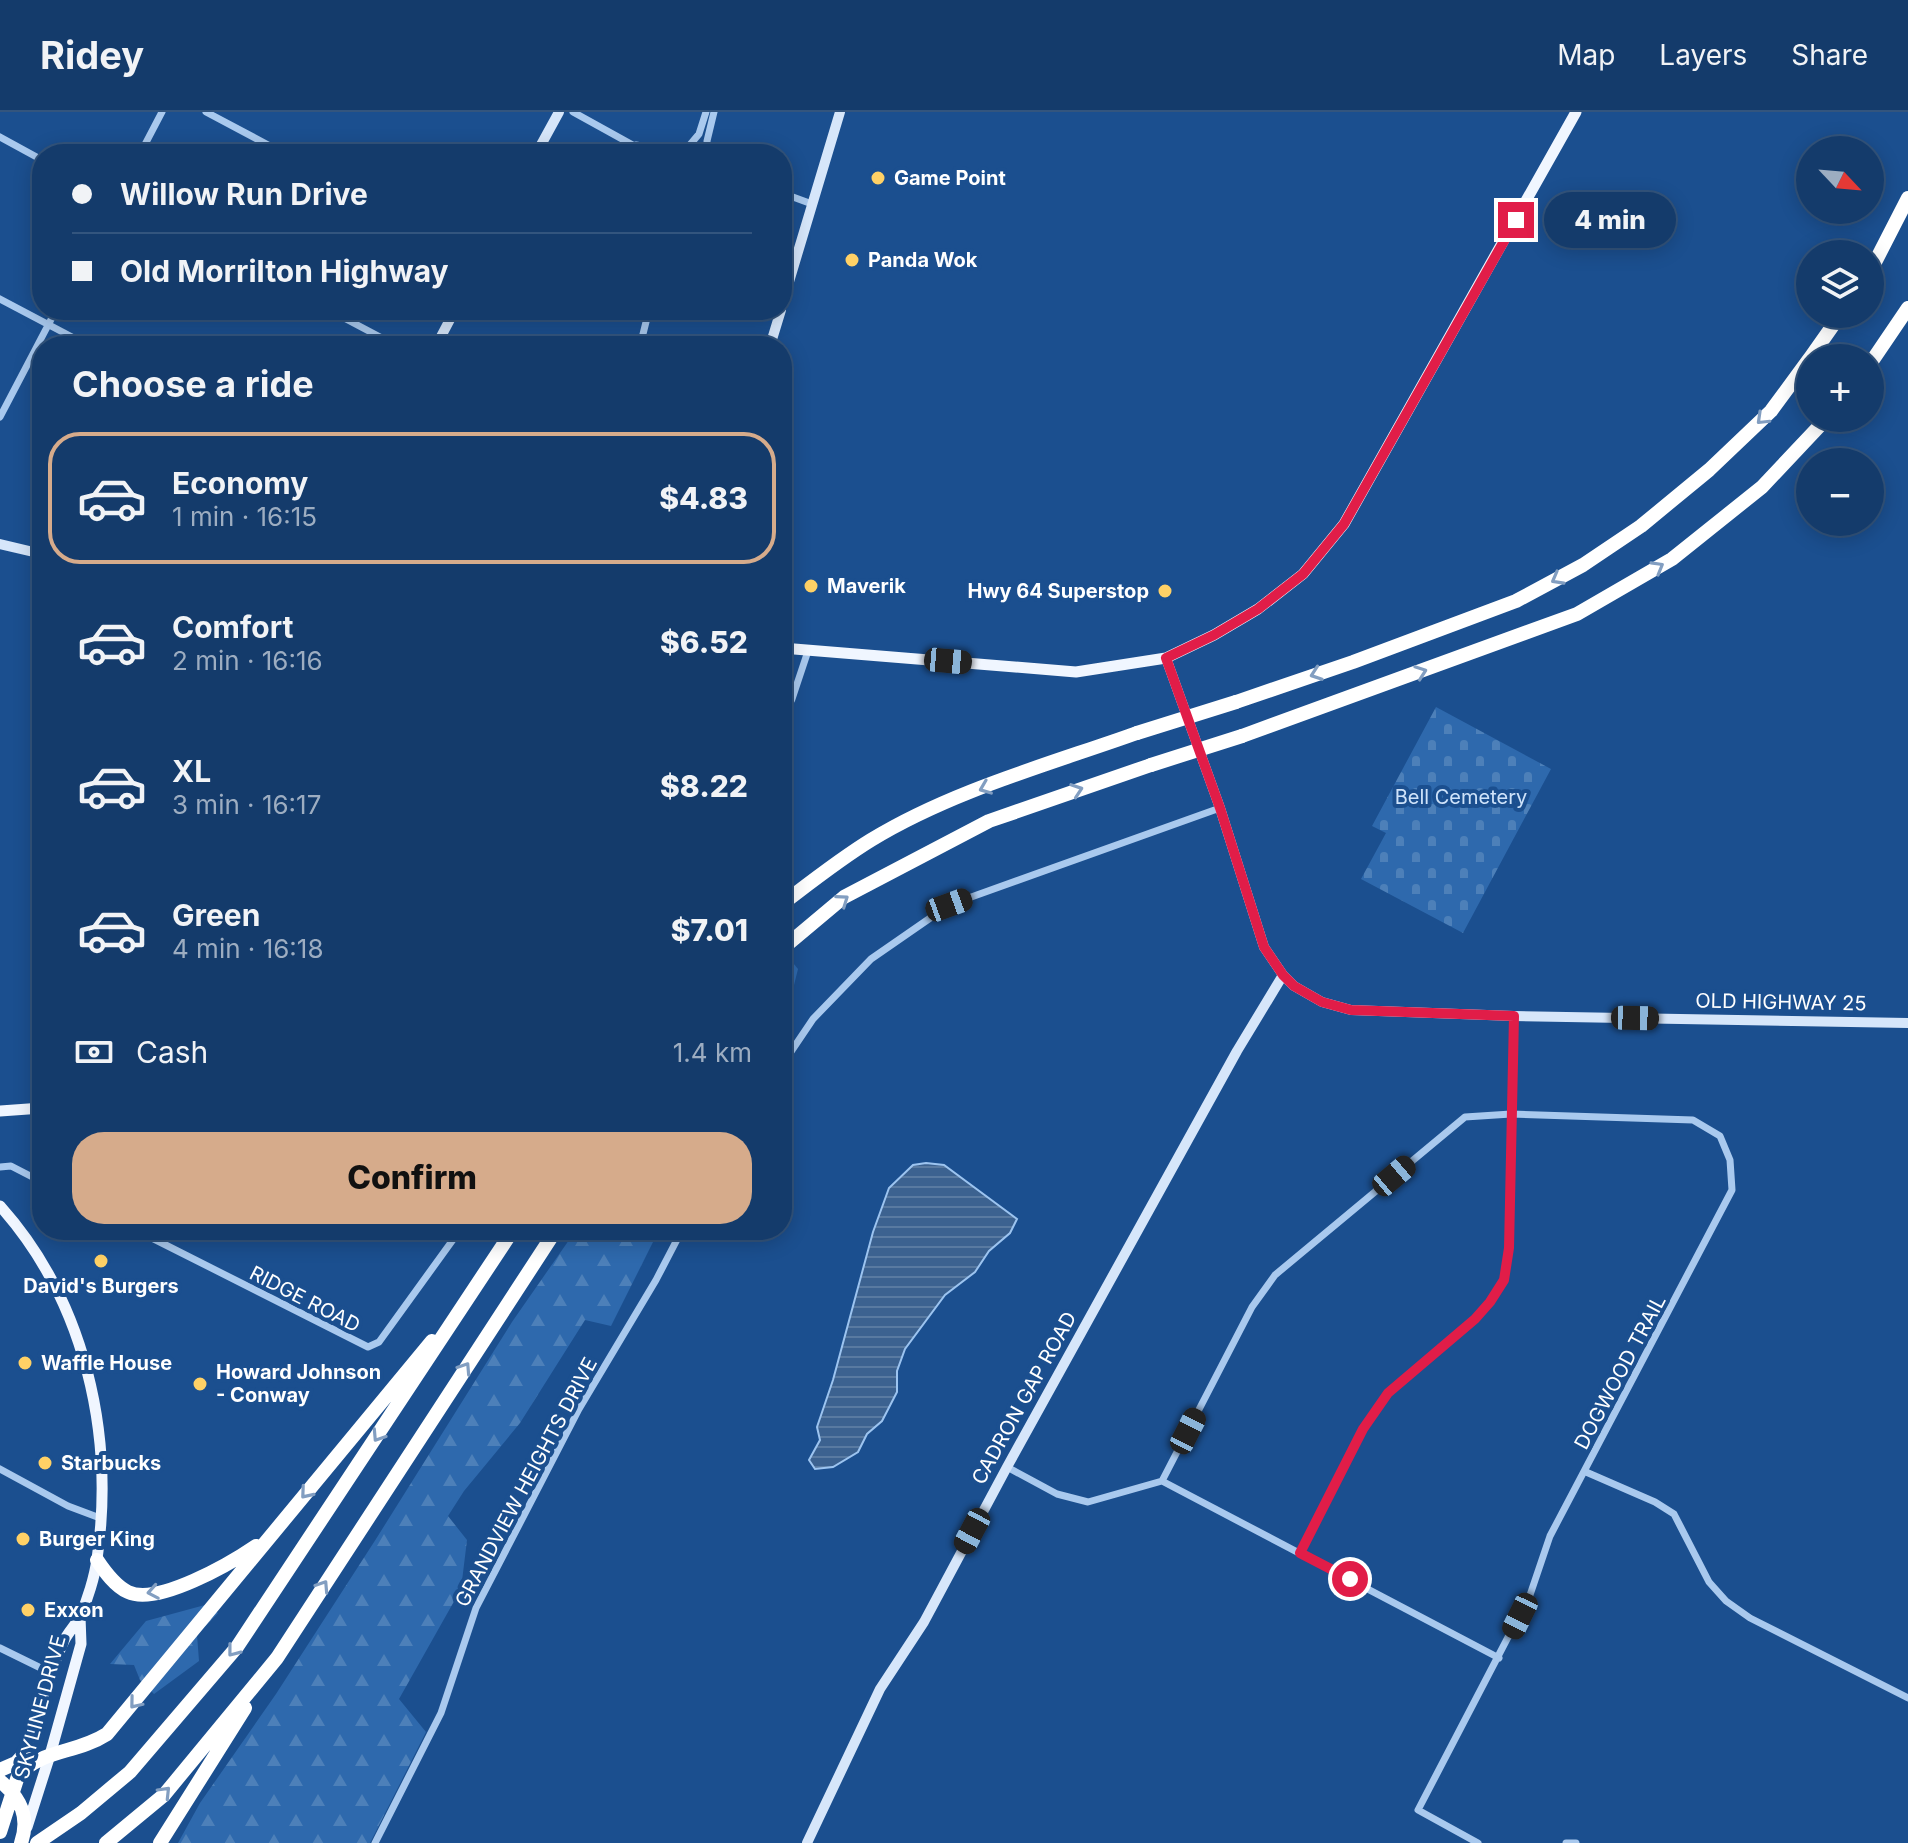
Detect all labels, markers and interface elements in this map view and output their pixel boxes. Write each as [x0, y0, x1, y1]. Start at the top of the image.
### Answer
text: Ridey [40, 32, 144, 78]
text: Map [1557, 38, 1615, 72]
text: Layers [1659, 38, 1747, 72]
text: Share [1791, 38, 1868, 72]
north arrow [1796, 136, 1884, 224]
map controls [1796, 136, 1884, 536]
place label: Game Point [894, 166, 1006, 190]
marker: Game Point [869, 169, 887, 187]
text: Willow Run Drive [120, 176, 368, 212]
callout: 4 min [1544, 192, 1676, 248]
route end [1498, 202, 1534, 238]
text: 4 min [1574, 204, 1646, 235]
button: layers [1796, 240, 1884, 328]
place label: Panda Wok [868, 248, 978, 272]
marker: Panda Wok [843, 251, 861, 269]
text: Old Morrilton Highway [120, 253, 449, 289]
button: + [1796, 344, 1884, 432]
text: Choose a ride [72, 362, 314, 406]
one-way arrow [1757, 410, 1771, 425]
button: − [1796, 448, 1884, 536]
icon: car [76, 462, 148, 534]
text: Economy [172, 465, 308, 501]
text: $4.83 [659, 480, 748, 516]
text: 1 min · 16:15 [172, 501, 317, 532]
one-way arrow [1649, 561, 1664, 577]
one-way arrow [1551, 569, 1566, 584]
place label: Maverik [827, 574, 906, 598]
marker: Maverik [802, 577, 820, 595]
place label: Hwy 64 Superstop [968, 579, 1149, 603]
marker: Hwy 64 Superstop [1156, 582, 1174, 600]
icon: car [76, 606, 148, 678]
text: Comfort [172, 609, 293, 645]
text: $6.52 [660, 624, 748, 660]
text: 2 min · 16:16 [172, 645, 323, 676]
car [923, 647, 973, 675]
one-way arrow [1310, 665, 1324, 681]
one-way arrow [1413, 665, 1427, 682]
icon: car [76, 750, 148, 822]
text: XL [172, 753, 211, 789]
text: $8.22 [660, 768, 748, 804]
one-way arrow [979, 778, 993, 795]
one-way arrow [1070, 784, 1084, 800]
park label: Bell Cemetery [1395, 785, 1527, 809]
text: 3 min · 16:17 [172, 789, 321, 820]
car [922, 886, 976, 924]
icon: car [76, 894, 148, 966]
one-way arrow [834, 895, 848, 910]
text: Green [172, 897, 260, 933]
text: $7.01 [671, 912, 748, 948]
text: 4 min · 16:18 [172, 933, 324, 964]
street label: OLD HIGHWAY 25 [1695, 989, 1867, 1015]
car [1611, 1006, 1659, 1030]
icon: cash [72, 1030, 116, 1074]
text: Cash [136, 1034, 208, 1070]
text: 1.4 km [673, 1037, 752, 1068]
button: Confirm [72, 1132, 752, 1224]
car [1368, 1151, 1420, 1201]
marker: David's Burgers [92, 1252, 110, 1270]
street label: RIDGE ROAD [246, 1261, 364, 1337]
place label: David's Burgers [23, 1274, 179, 1298]
street label: DOGWOOD TRAIL [1569, 1291, 1671, 1453]
street label: CADRON GAP ROAD [967, 1307, 1081, 1489]
place label: Waffle House [41, 1351, 172, 1375]
street label: GRANDVIEW HEIGHTS DRIVE [450, 1353, 602, 1611]
marker: Waffle House [16, 1354, 34, 1372]
place label: Howard Johnson - Conway [216, 1360, 381, 1407]
one-way arrow [455, 1362, 470, 1377]
marker: Howard Johnson - Conway [191, 1375, 209, 1393]
car [1166, 1404, 1210, 1458]
one-way arrow [373, 1427, 388, 1441]
place label: Starbucks [61, 1451, 161, 1475]
marker: Starbucks [36, 1454, 54, 1472]
one-way arrow [301, 1484, 316, 1498]
car [950, 1504, 994, 1558]
place label: Burger King [39, 1527, 155, 1551]
marker: Burger King [14, 1530, 32, 1548]
route start [1332, 1561, 1368, 1597]
one-way arrow [314, 1580, 329, 1595]
one-way arrow [146, 1582, 160, 1599]
car [1499, 1589, 1541, 1643]
place label: Exxon [44, 1598, 104, 1622]
marker: Exxon [19, 1601, 37, 1619]
street label: SKYLINE DRIVE [9, 1633, 71, 1781]
one-way arrow [228, 1642, 243, 1656]
one-way arrow [130, 1694, 144, 1709]
one-way arrow [156, 1787, 170, 1801]

